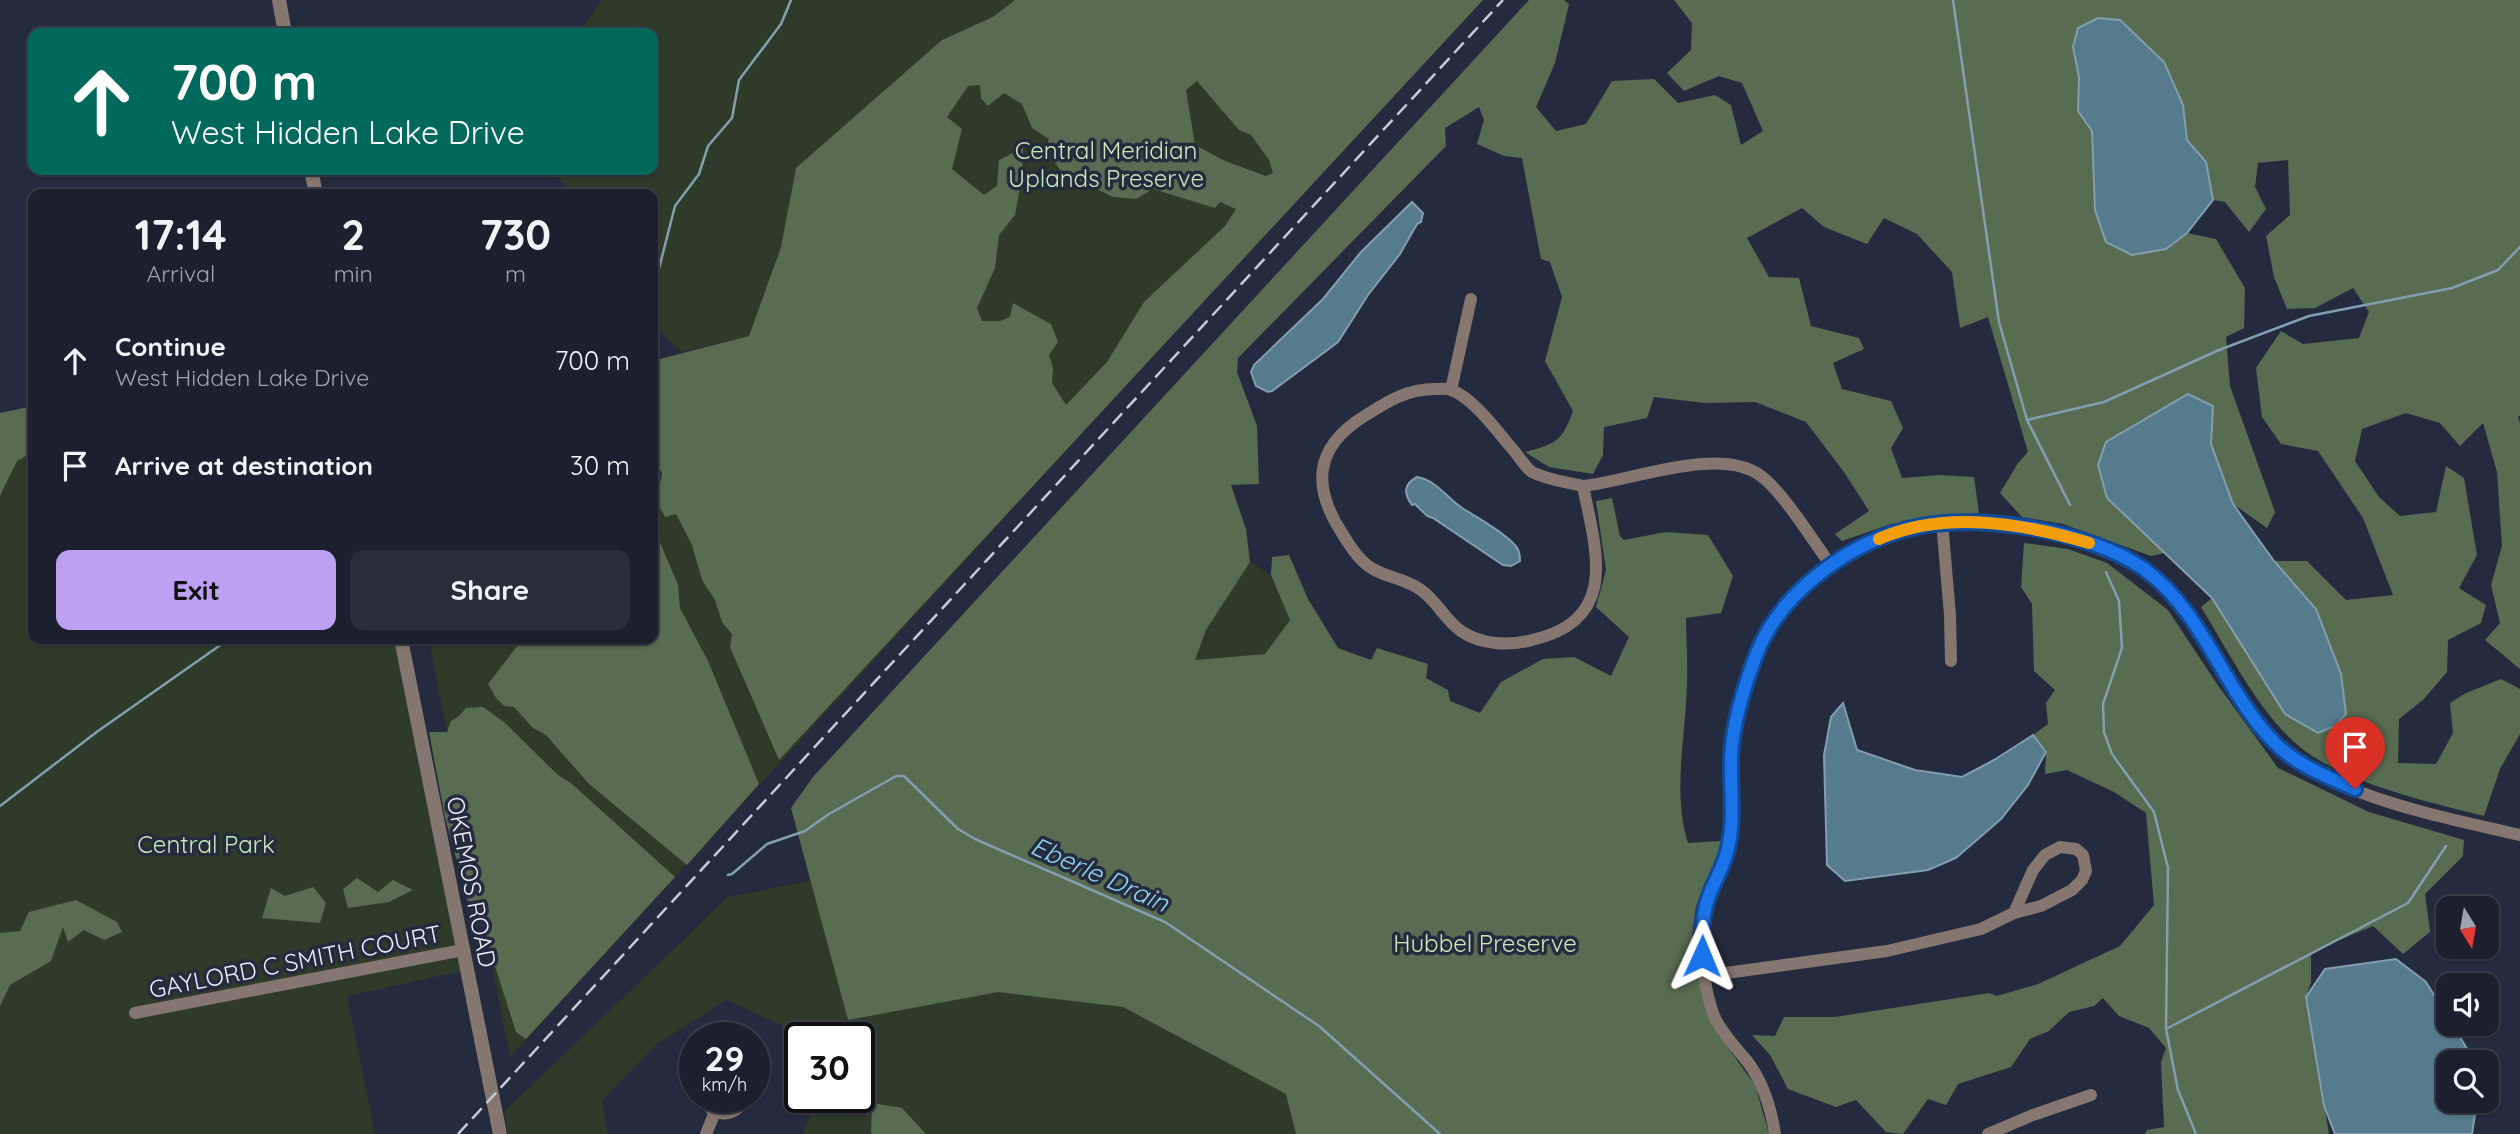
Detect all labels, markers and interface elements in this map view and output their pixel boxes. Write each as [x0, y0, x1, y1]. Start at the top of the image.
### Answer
text: 700 m [171, 51, 317, 112]
icon: ahead [56, 56, 147, 147]
text: West Hidden Lake Drive [171, 112, 525, 152]
park label: Central Meridian Uplands Preserve [1008, 135, 1204, 193]
text: 17:14 [135, 208, 227, 261]
text: 2 [341, 208, 365, 261]
text: 730 [480, 208, 551, 261]
text: Arrival [146, 259, 215, 288]
text: min [334, 259, 373, 288]
text: m [505, 259, 526, 288]
text: Continue [115, 330, 226, 363]
icon: ahead [56, 342, 94, 380]
text: 700 m [555, 344, 630, 377]
text: West Hidden Lake Drive [115, 363, 369, 392]
icon: arrive [56, 447, 94, 485]
text: Arrive at destination [115, 449, 373, 482]
text: 30 m [570, 449, 630, 482]
button: Exit [56, 550, 336, 630]
button: Share [350, 550, 630, 630]
pin [2325, 717, 2385, 789]
icon: arrive [2336, 728, 2374, 766]
street label: OKEMOS ROAD [441, 794, 503, 970]
park label: Central Park [137, 829, 275, 859]
water label: Eberle Drain [1026, 829, 1175, 919]
north arrow [2436, 896, 2499, 959]
map controls [2436, 896, 2499, 1113]
street label: GAYLORD C SMITH COURT [147, 918, 443, 1004]
position arrow [1665, 919, 1739, 993]
park label: Hubbel Preserve [1393, 928, 1577, 958]
button: sound [2436, 973, 2499, 1036]
speed limit sign: 30 [784, 1022, 875, 1113]
text: 29 [705, 1036, 744, 1080]
button: search [2436, 1050, 2499, 1113]
text: km/h [702, 1073, 747, 1096]

